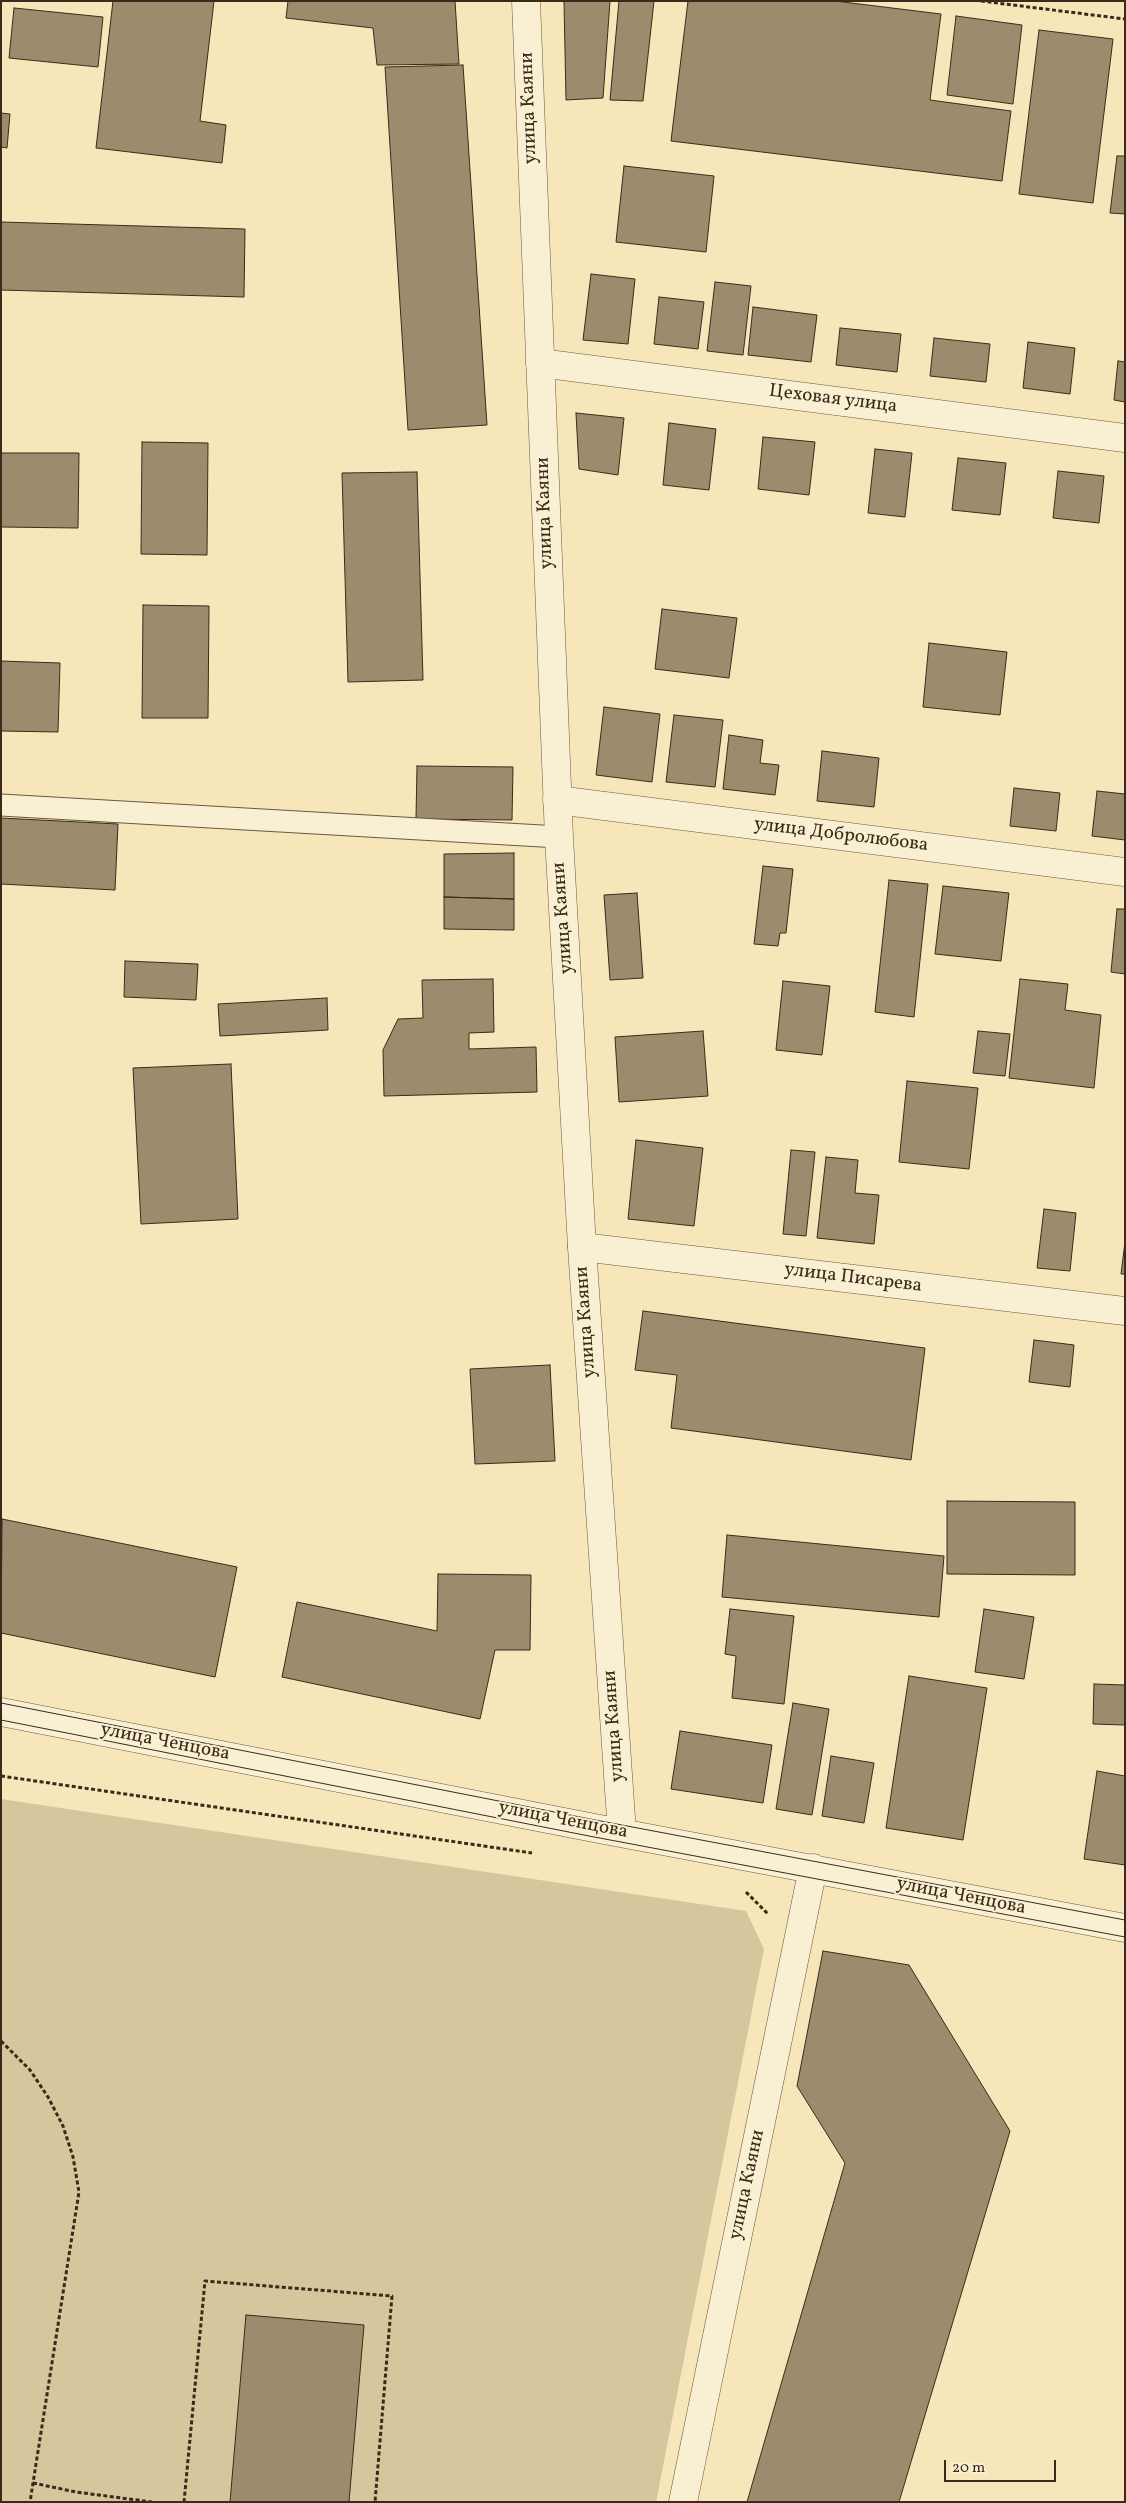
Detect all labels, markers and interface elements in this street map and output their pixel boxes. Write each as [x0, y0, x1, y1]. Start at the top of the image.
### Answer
street label: улица Каяни [517, 52, 543, 164]
street label: Цеховая улица [767, 381, 899, 419]
street label: улица Каяни [533, 457, 559, 569]
street label: улица Добролюбова [752, 814, 930, 858]
street label: улица Каяни [549, 861, 579, 975]
street label: улица Писарева [783, 1259, 923, 1299]
street label: улица Каяни [572, 1265, 602, 1379]
street label: улица Каяни [600, 1669, 630, 1783]
street label: улица Ченцова [98, 1719, 232, 1767]
street label: улица Ченцова [496, 1797, 630, 1845]
street label: улица Ченцова [894, 1873, 1028, 1921]
street label: улица Каяни [725, 2128, 771, 2242]
scale bar [946, 2450, 1058, 2482]
text: 20 m [952, 2458, 985, 2479]

